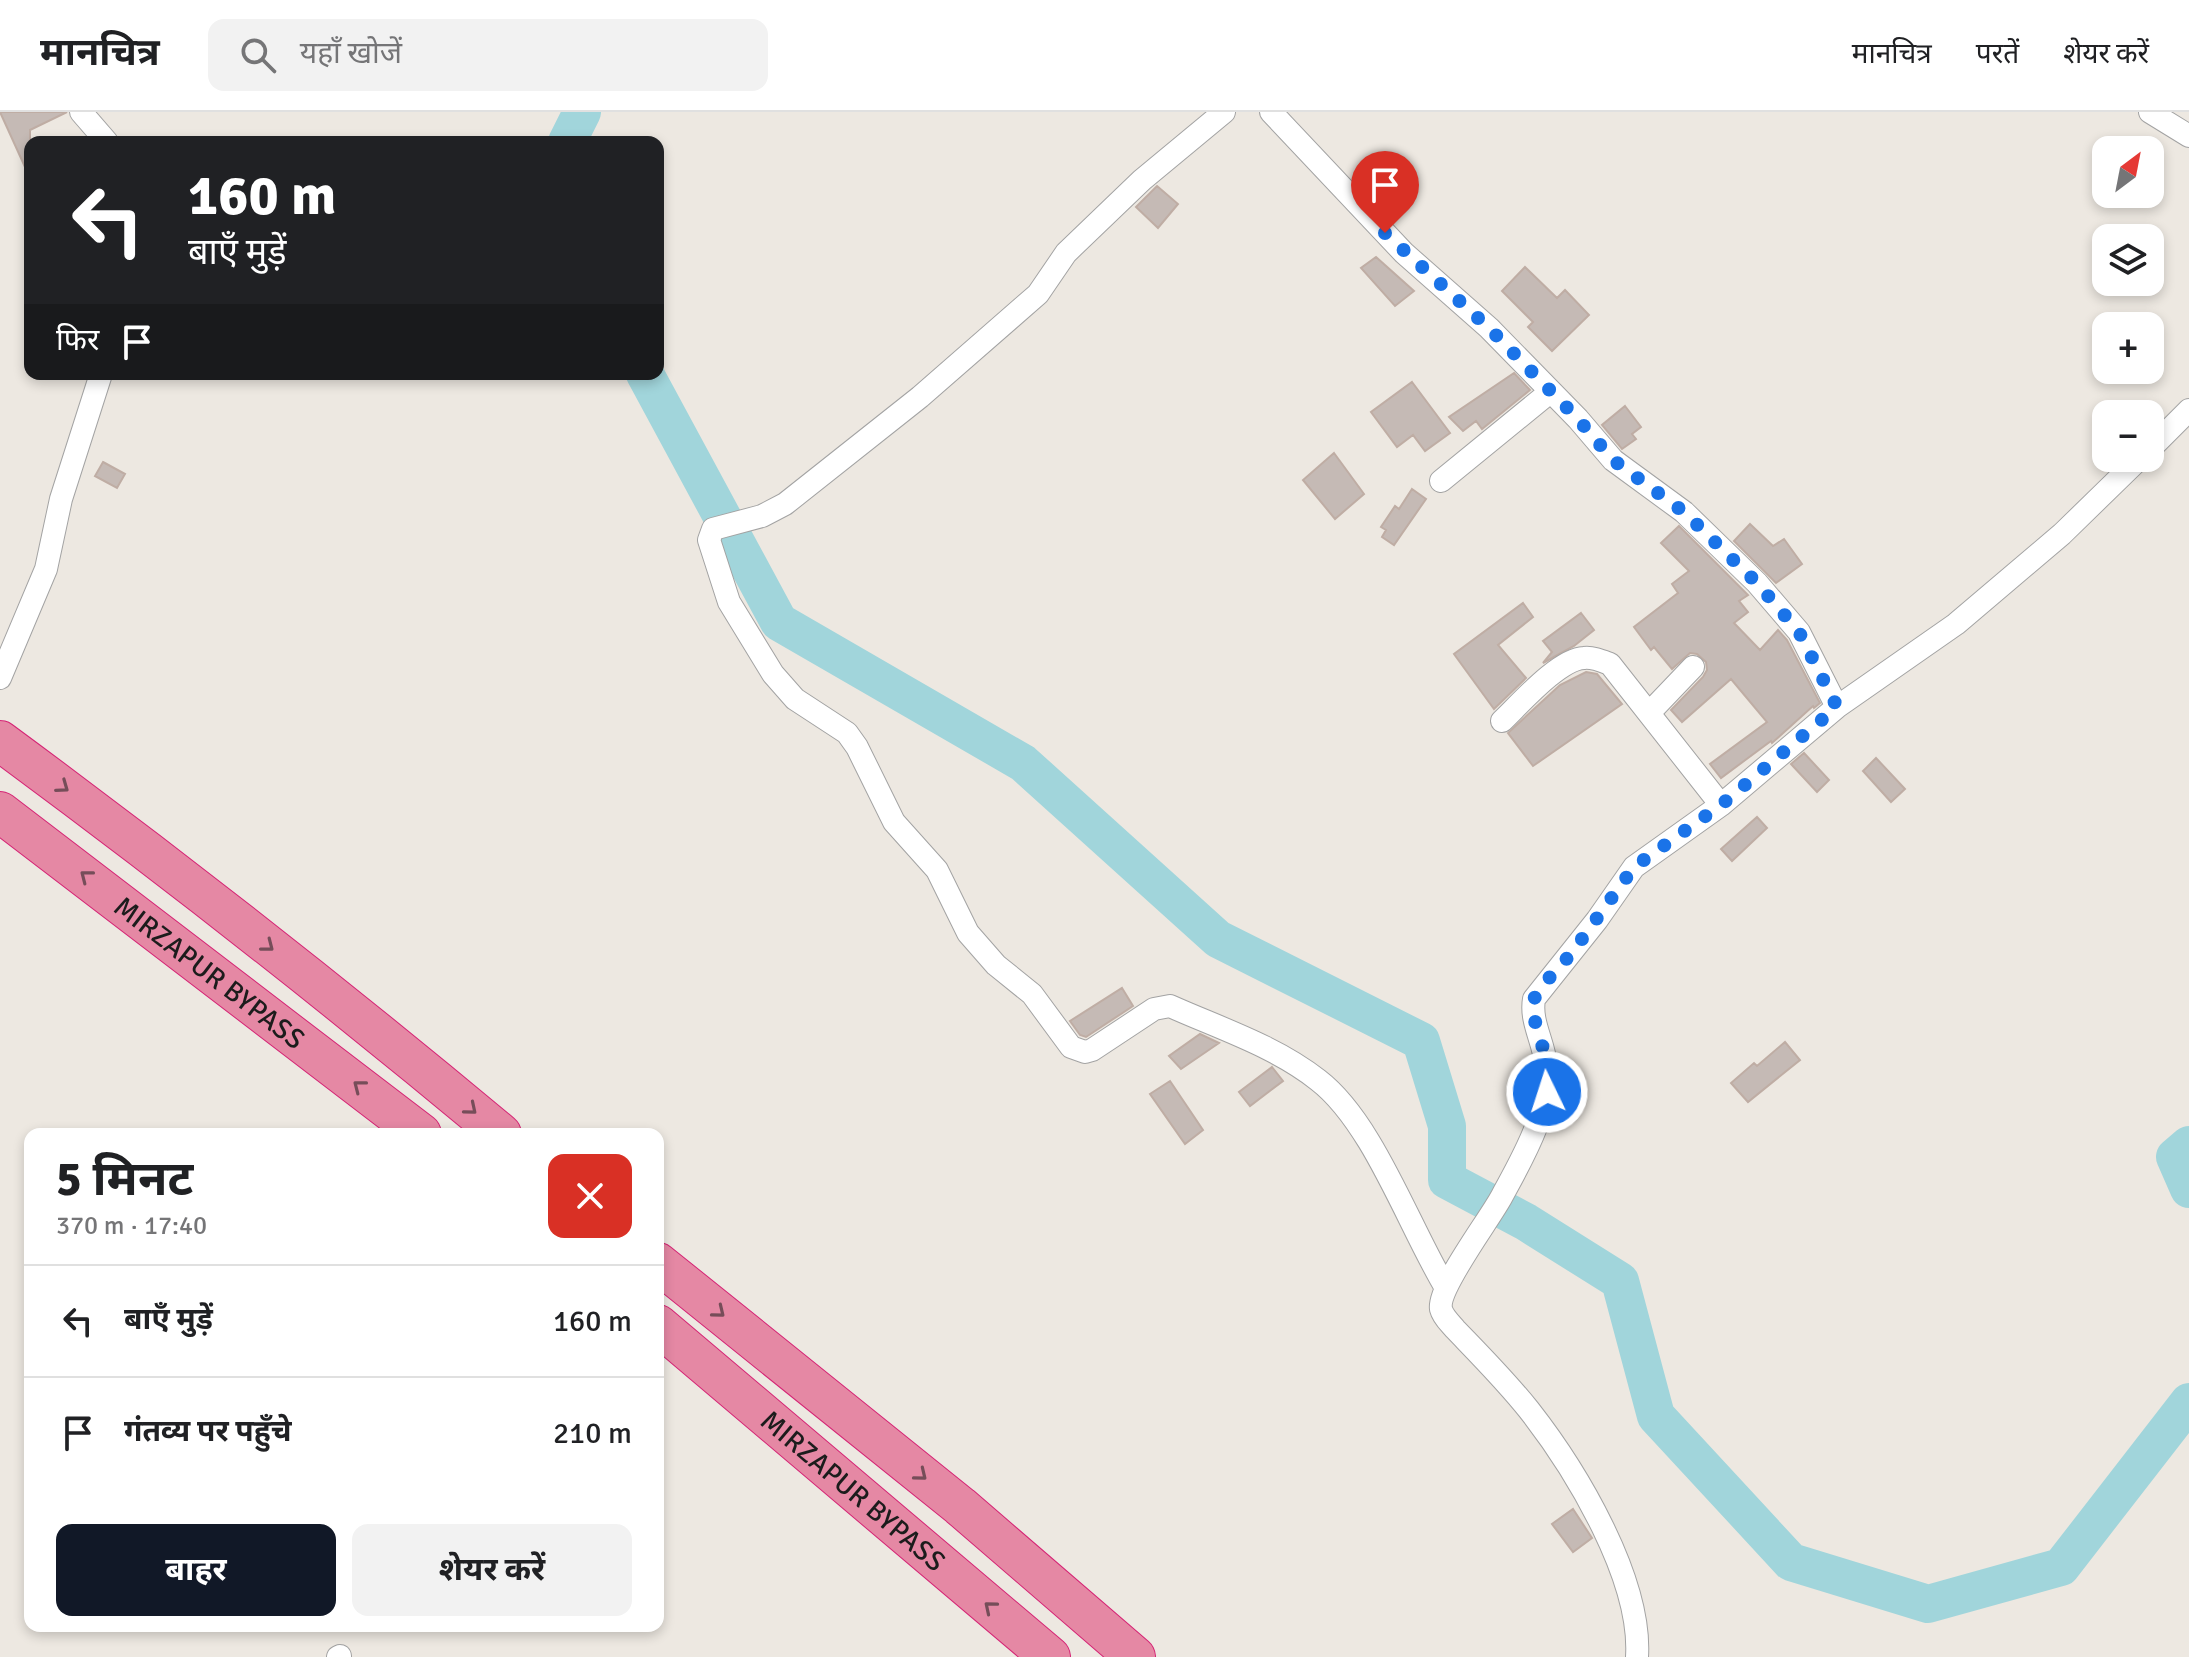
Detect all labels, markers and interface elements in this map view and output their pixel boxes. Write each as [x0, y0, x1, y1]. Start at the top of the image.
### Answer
search box [208, 19, 768, 91]
text: मानचित्र [40, 29, 160, 76]
icon: search [236, 33, 280, 77]
text: यहाँ खोजें [300, 35, 402, 72]
text: मानचित्र [1852, 37, 1932, 71]
text: परतें [1976, 37, 2019, 71]
text: शेयर करें [2063, 37, 2149, 71]
north arrow [2092, 136, 2164, 208]
map controls [2092, 136, 2164, 472]
pin [1351, 151, 1419, 233]
text: 160 m [188, 161, 336, 230]
icon: arrive [1363, 163, 1407, 207]
icon: left [56, 168, 160, 272]
button: layers [2092, 224, 2164, 296]
text: बाएँ मुड़ें [188, 230, 287, 275]
button: + [2092, 312, 2164, 384]
icon: arrive [115, 320, 159, 364]
text: फिर [56, 322, 99, 359]
button: − [2092, 400, 2164, 472]
one-way arrow [54, 778, 68, 792]
one-way arrow [80, 872, 95, 886]
street label: MIRZAPUR BYPASS [107, 890, 311, 1057]
one-way arrow [259, 937, 274, 951]
position arrow [1505, 1050, 1589, 1134]
one-way arrow [353, 1082, 368, 1096]
one-way arrow [462, 1099, 476, 1114]
text: 5 मिनट [56, 1150, 193, 1209]
button: close [548, 1154, 632, 1238]
text: 370 m · 17:40 [56, 1210, 207, 1242]
icon: left [56, 1299, 100, 1343]
text: बाएँ मुड़ें [124, 1301, 213, 1338]
one-way arrow [710, 1302, 724, 1317]
text: 160 m [553, 1303, 632, 1340]
street label: MIRZAPUR BYPASS [754, 1404, 952, 1579]
icon: arrive [56, 1411, 100, 1455]
text: गंतव्य पर पहुँचे [124, 1413, 291, 1450]
text: 210 m [553, 1415, 632, 1452]
one-way arrow [912, 1465, 926, 1480]
button: बाहर [56, 1524, 336, 1616]
button: शेयर करें [352, 1524, 632, 1616]
one-way arrow [985, 1602, 1000, 1616]

